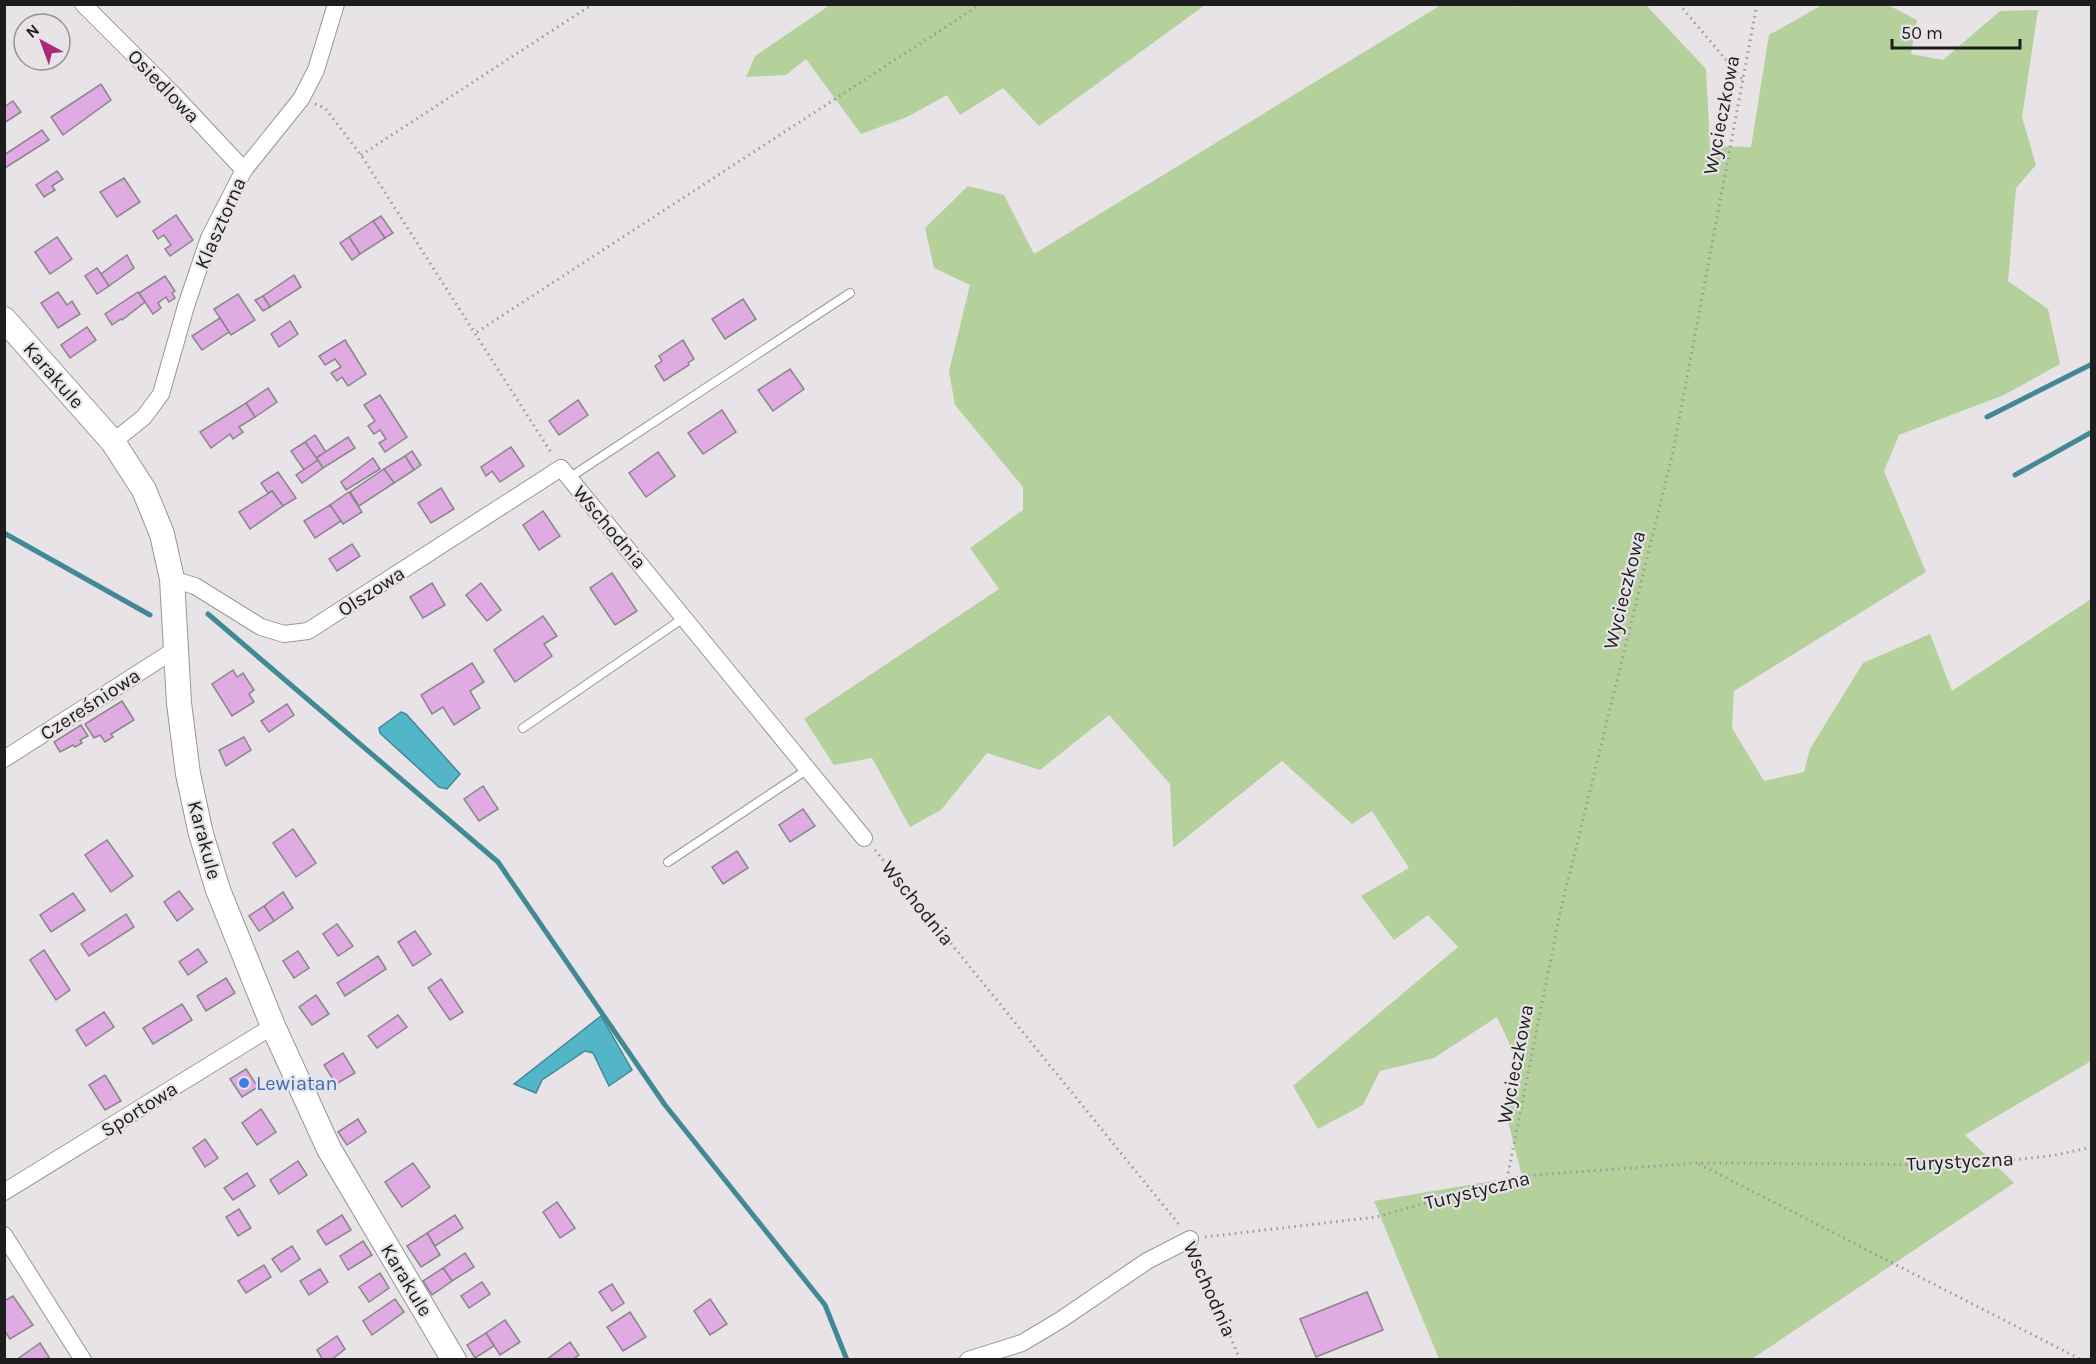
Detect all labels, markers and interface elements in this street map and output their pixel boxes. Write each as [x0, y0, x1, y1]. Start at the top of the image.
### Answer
north arrow [12, 12, 72, 72]
scale bar [1892, 12, 2020, 50]
text: N [22, 20, 43, 42]
text: 50 m [1901, 22, 1943, 44]
street label: Osiedlowa [123, 45, 204, 128]
street label: Wycieczkowa [1699, 53, 1744, 177]
street label: Klasztorna [190, 174, 251, 272]
street label: Karakule [18, 337, 89, 413]
street label: Wschodnia [568, 481, 651, 574]
street label: Wycieczkowa [1599, 529, 1650, 652]
street label: Olszowa [334, 561, 409, 621]
street label: Czereśniowa [36, 664, 145, 745]
street label: Karakule [183, 798, 226, 882]
street label: Wschodnia [877, 857, 959, 950]
street label: Wycieczkowa [1493, 1002, 1538, 1126]
place label: Lewiatan [256, 1072, 338, 1095]
marker: Lewiatan [237, 1076, 251, 1090]
street label: Sportowa [97, 1077, 182, 1142]
street label: Turystyczna [1906, 1147, 2014, 1176]
street label: Turystyczna [1422, 1166, 1532, 1215]
street label: Wschodnia [1178, 1238, 1241, 1340]
street label: Karakule [376, 1240, 437, 1321]

